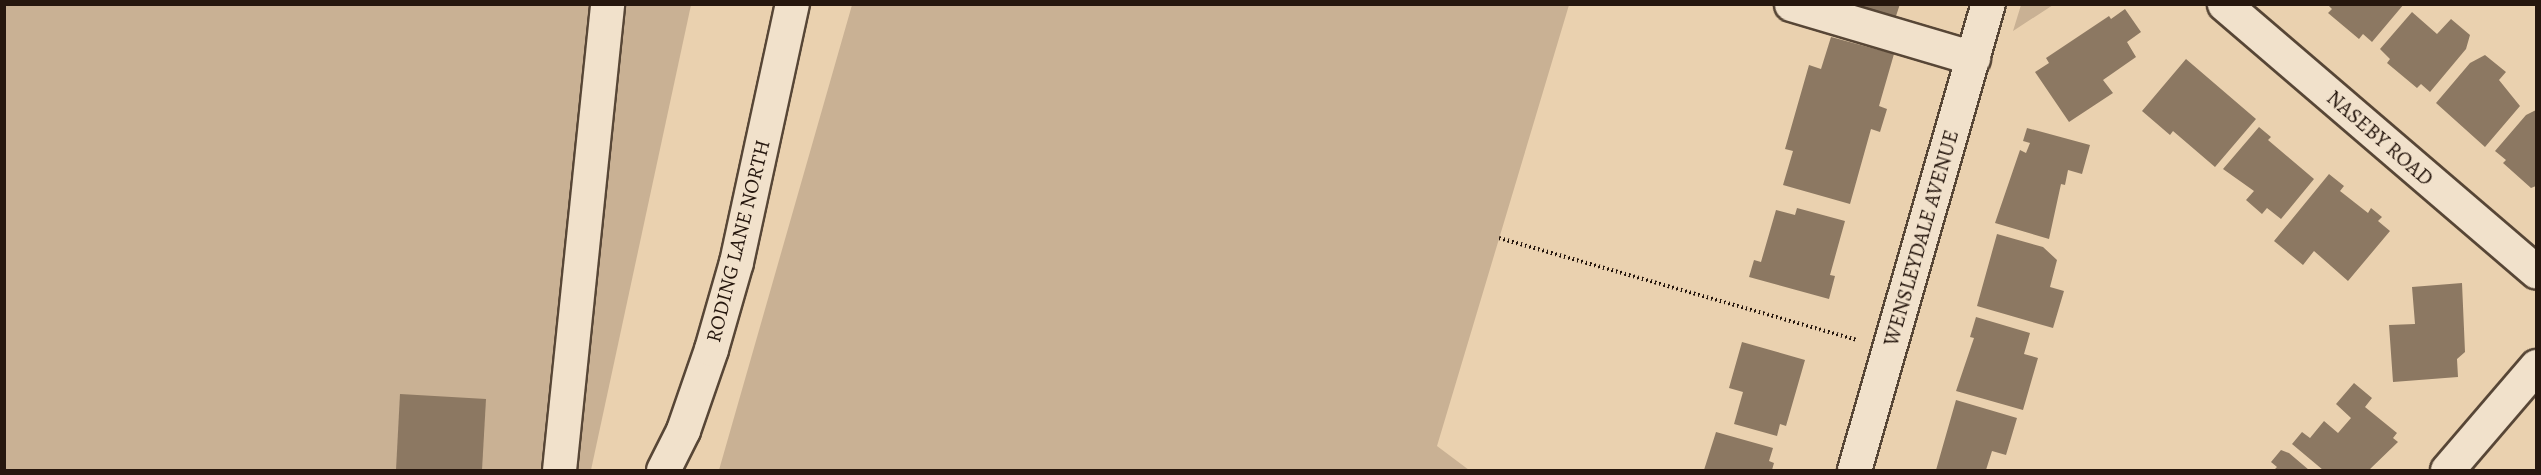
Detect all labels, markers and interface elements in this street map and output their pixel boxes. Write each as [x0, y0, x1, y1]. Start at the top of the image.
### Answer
street label: NASEBY ROAD [2322, 85, 2438, 191]
street label: WENSLEYDALE AVENUE [1878, 127, 1964, 349]
street label: RODING LANE NORTH [701, 137, 775, 345]

